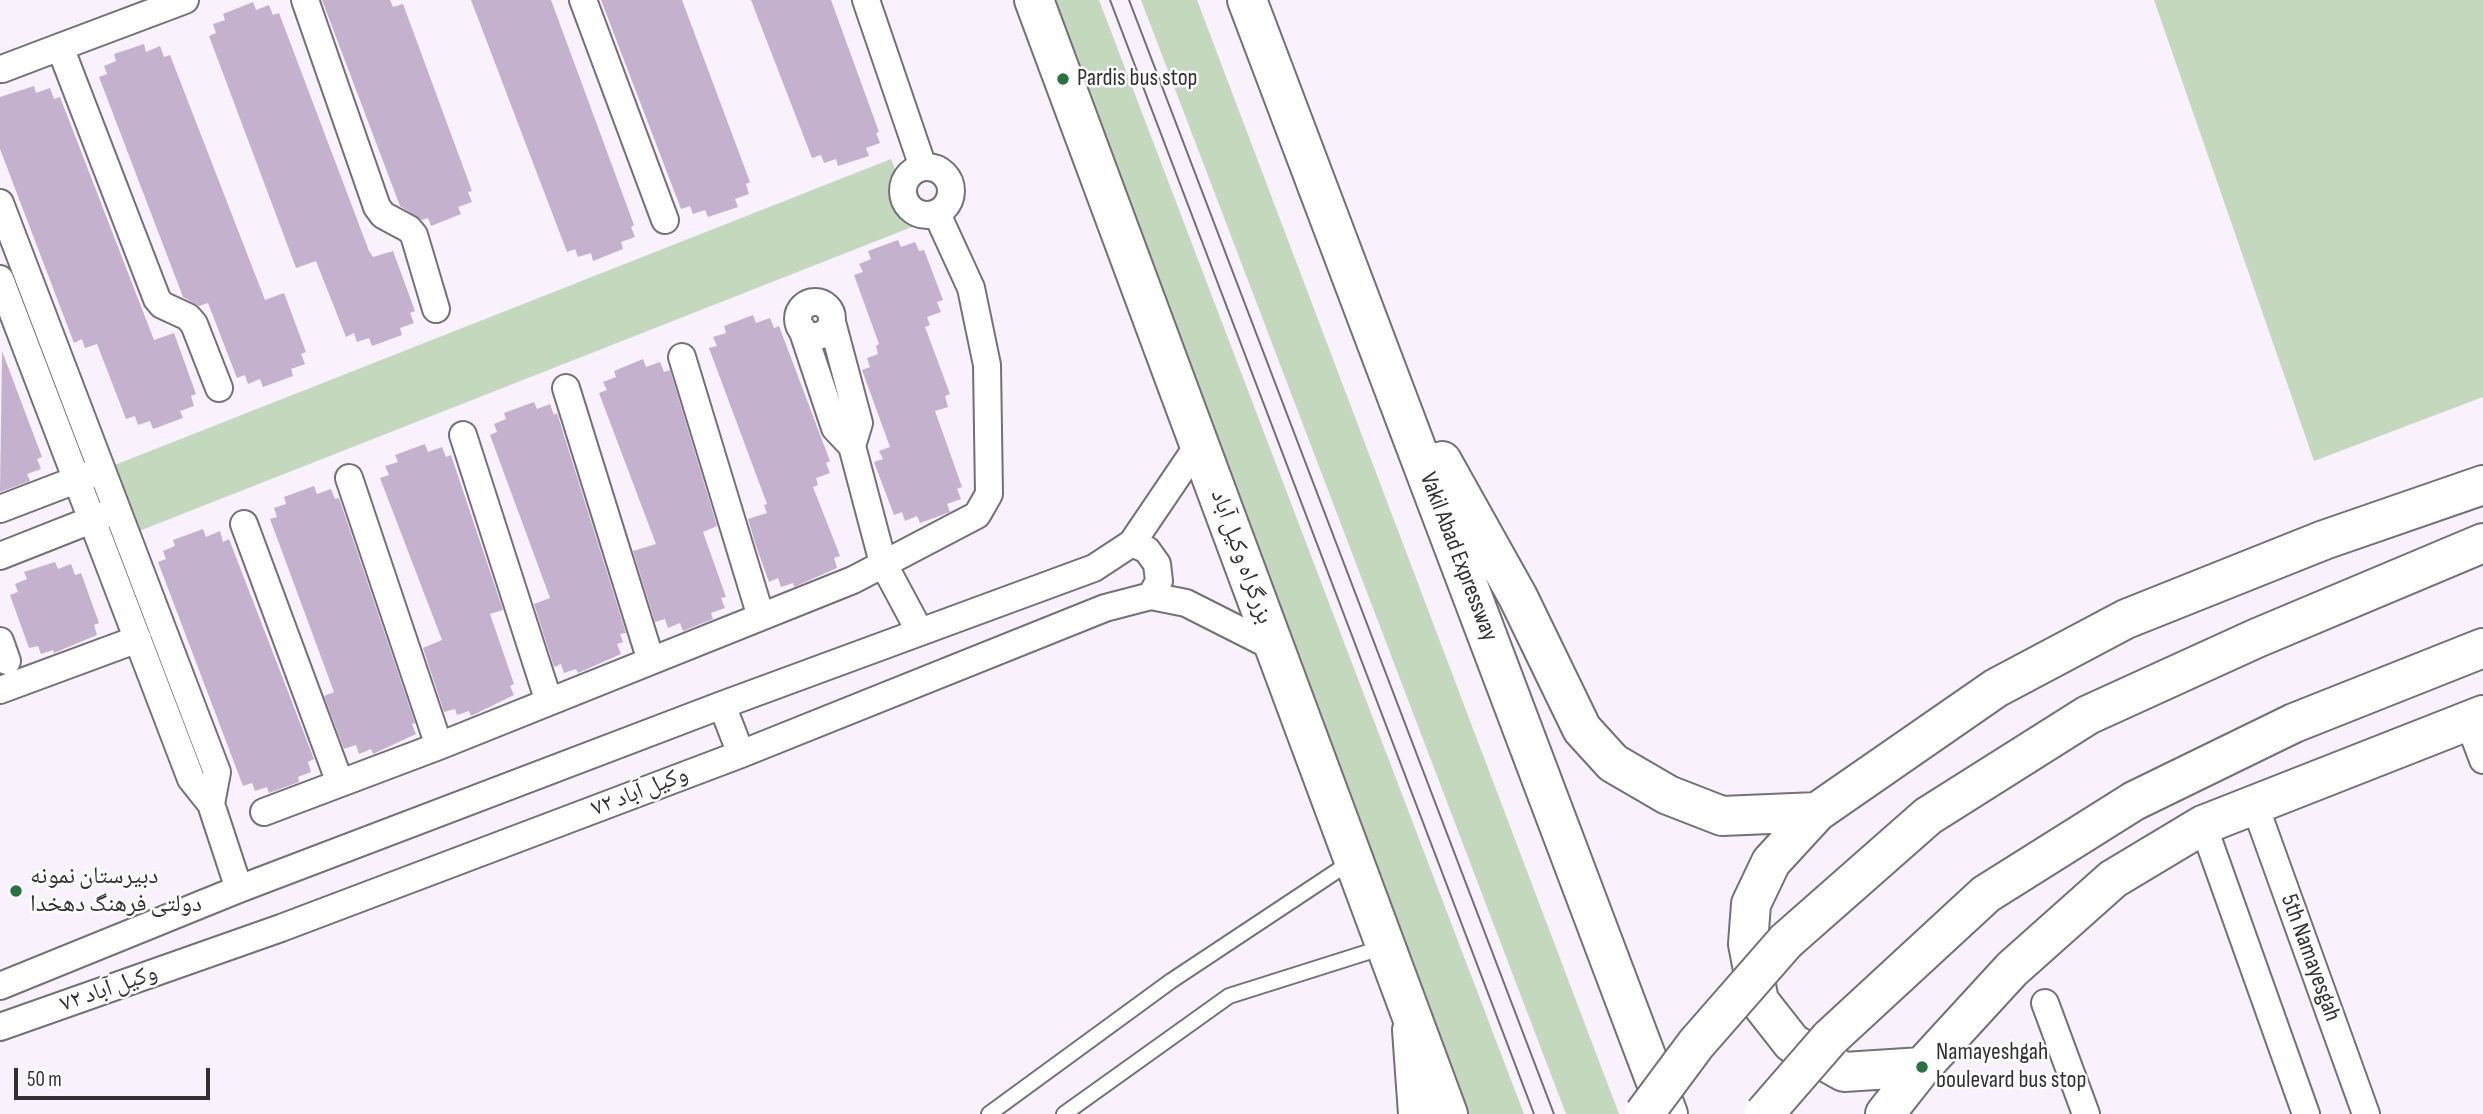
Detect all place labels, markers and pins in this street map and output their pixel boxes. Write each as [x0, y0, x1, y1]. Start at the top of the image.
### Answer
place label: Pardis bus stop [1077, 65, 1198, 93]
marker: Pardis bus stop [1055, 71, 1071, 87]
place label: دبیرستان نمونه دولتی فرهنگ دهخدا [30, 863, 202, 919]
marker: دبیرستان نمونه دولتی فرهنگ دهخدا [8, 883, 24, 899]
place label: Namayeshgah boulevard bus stop [1936, 1039, 2086, 1095]
marker: Namayeshgah boulevard bus stop [1914, 1059, 1930, 1075]

